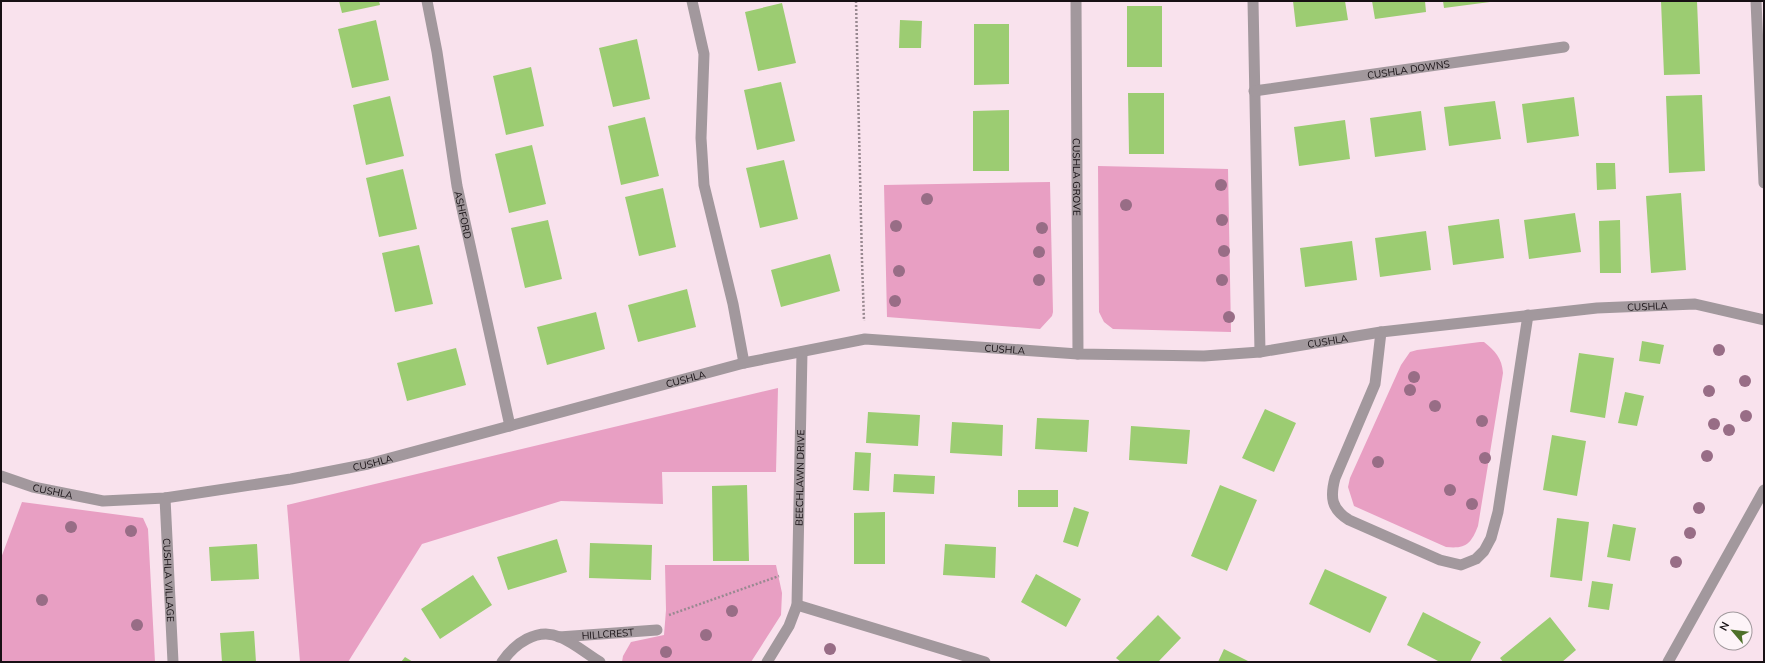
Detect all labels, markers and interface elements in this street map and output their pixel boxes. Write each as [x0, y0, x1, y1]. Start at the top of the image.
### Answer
street label: CUSHLA DOWNS [1366, 57, 1451, 82]
street label: CUSHLA GROVE [1070, 138, 1083, 216]
street label: ASHFORD [451, 190, 474, 240]
street label: CUSHLA [1627, 299, 1669, 314]
street label: CUSHLA [1307, 331, 1349, 351]
street label: CUSHLA [984, 341, 1026, 357]
street label: CUSHLA [664, 367, 708, 391]
street label: BEECHLAWN DRIVE [793, 429, 807, 526]
street label: CUSHLA [352, 452, 395, 474]
street label: CUSHLA [31, 481, 75, 502]
street label: CUSHLA VILLAGE [160, 538, 177, 622]
north arrow [1713, 611, 1753, 651]
text: N [1716, 619, 1732, 633]
street label: HILLCREST [581, 626, 635, 642]

